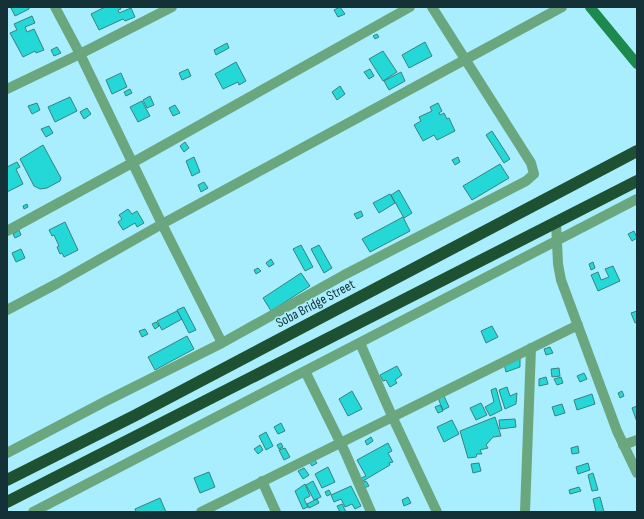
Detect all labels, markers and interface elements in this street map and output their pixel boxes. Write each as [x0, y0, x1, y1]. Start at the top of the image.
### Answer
street label: Soba Bridge Street [273, 276, 358, 331]

